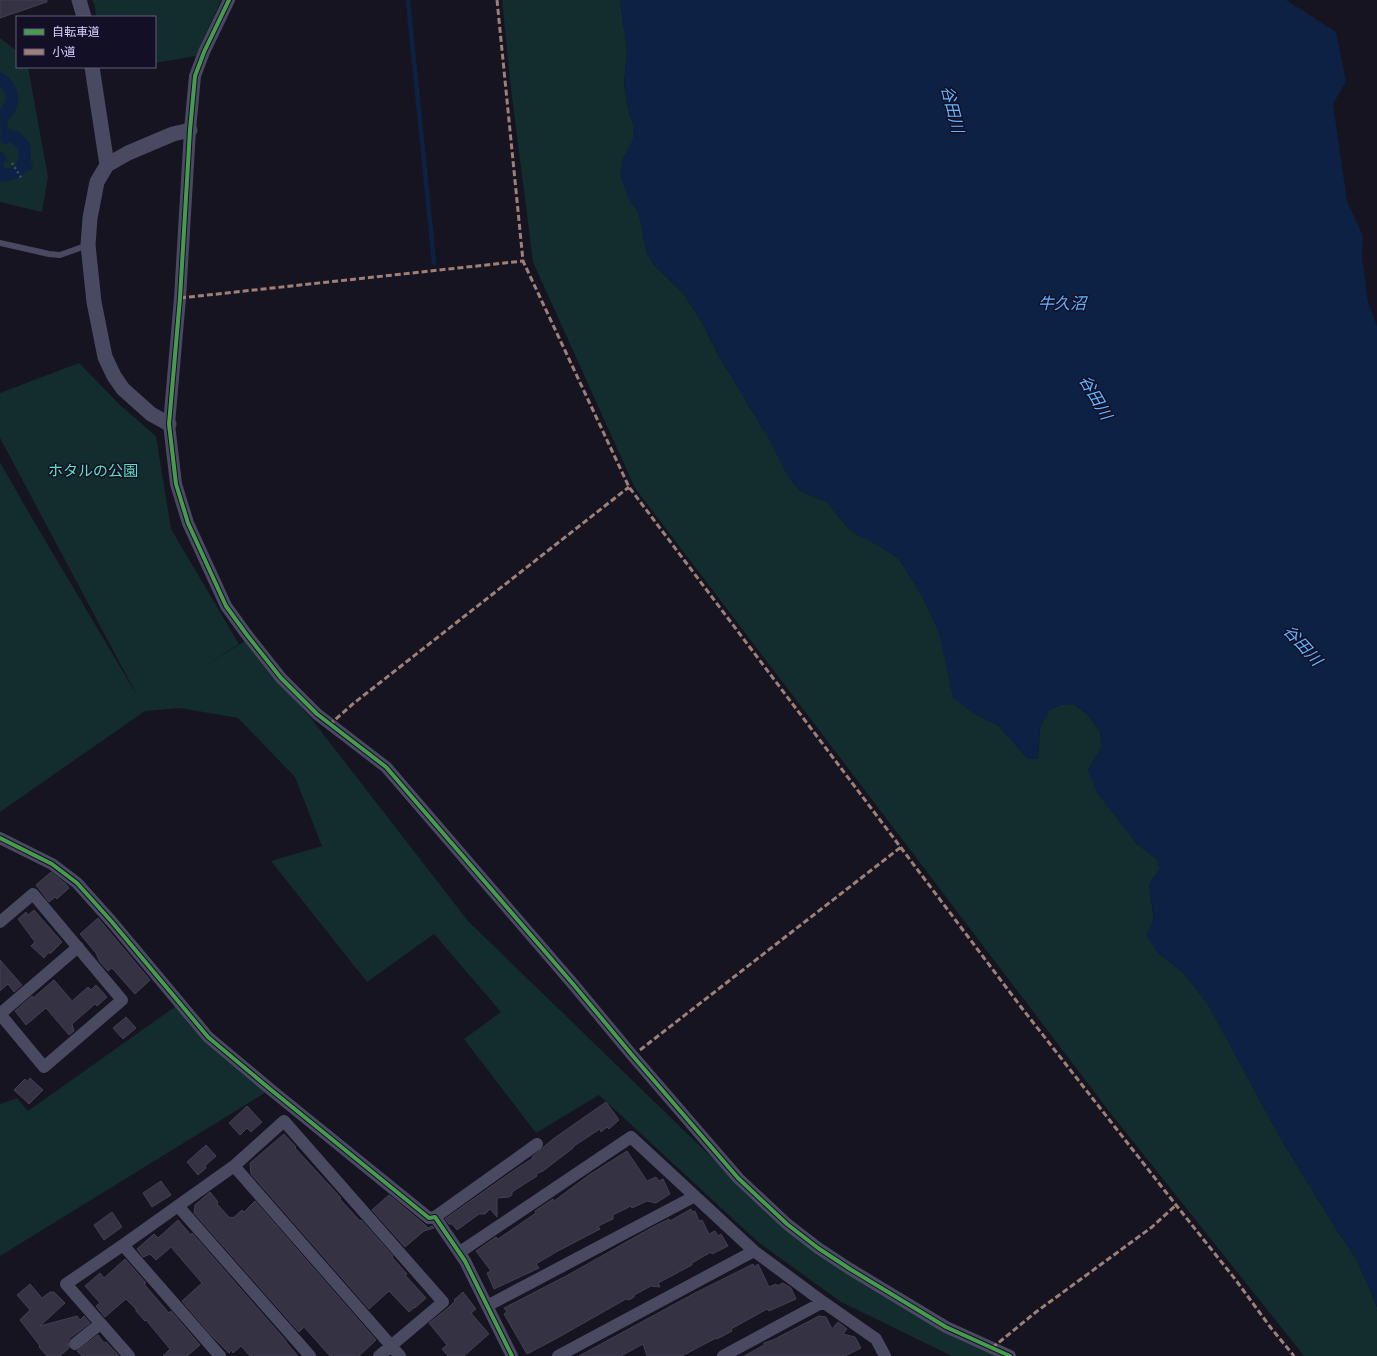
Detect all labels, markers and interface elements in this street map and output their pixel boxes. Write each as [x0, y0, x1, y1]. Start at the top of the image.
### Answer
legend [16, 16, 156, 68]
text: 自転車道 [52, 22, 100, 41]
text: 小道 [52, 42, 76, 61]
water label: 谷田川 [936, 83, 971, 137]
water label: 牛久沼 [1038, 291, 1088, 315]
water label: 谷田川 [1074, 370, 1119, 426]
park label: ホタルの公園 [48, 459, 138, 482]
water label: 谷田川 [1278, 619, 1329, 672]

